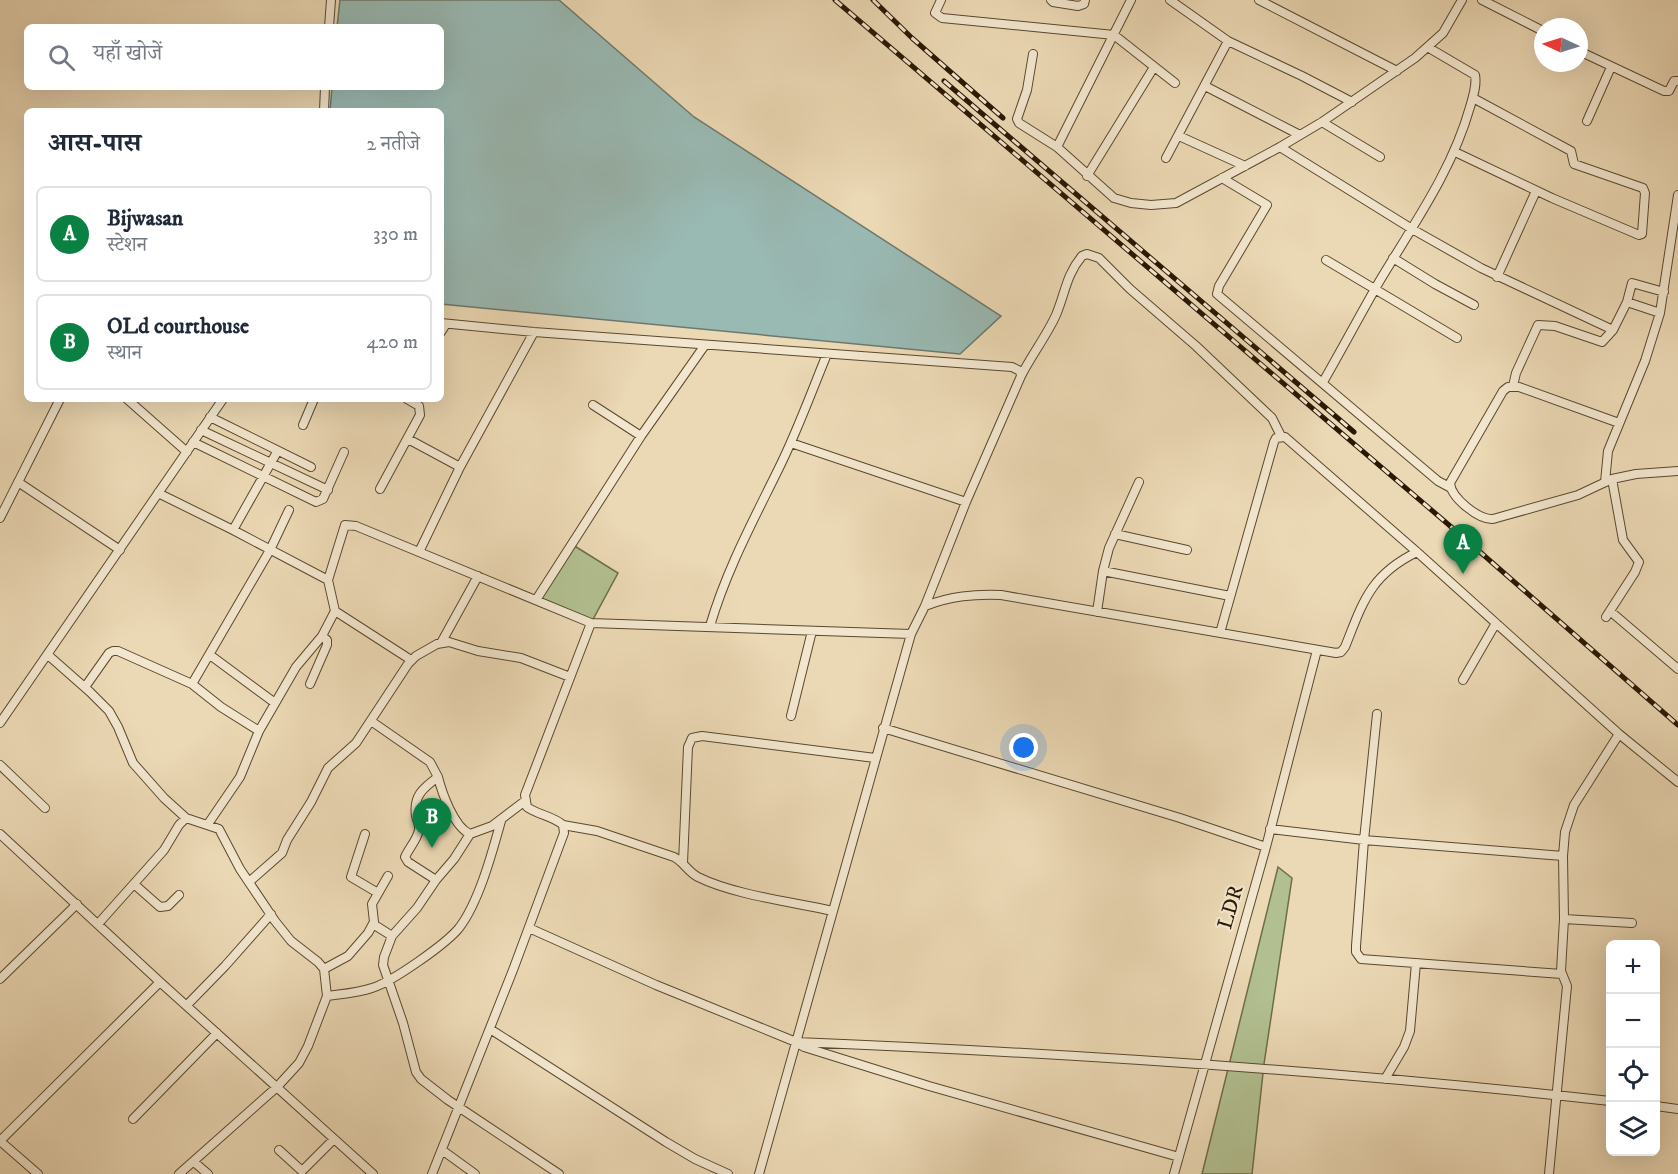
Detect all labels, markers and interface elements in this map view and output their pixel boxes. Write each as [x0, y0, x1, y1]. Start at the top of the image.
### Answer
north arrow [1534, 18, 1588, 72]
search box [24, 24, 444, 90]
text: यहाँ खोजें [93, 40, 162, 67]
icon: search [45, 41, 78, 74]
text: आस-पास [48, 127, 141, 160]
text: 2 नतीजे [367, 132, 420, 157]
text: Bijwasan [107, 205, 183, 232]
text: A [63, 222, 76, 247]
text: 330 m [373, 222, 418, 247]
text: स्टेशन [107, 233, 147, 258]
text: OLd courthouse [107, 313, 249, 340]
text: B [63, 330, 76, 355]
text: 420 m [367, 330, 418, 355]
text: स्थान [107, 341, 142, 366]
pin: A [1444, 524, 1482, 574]
your location [1009, 733, 1038, 762]
pin: B [412, 798, 452, 848]
street label: LDR [1212, 882, 1250, 932]
map controls [1606, 940, 1660, 1156]
button: + [1606, 940, 1660, 994]
button: − [1606, 994, 1660, 1048]
button: locate [1606, 1048, 1660, 1102]
button: layers [1606, 1102, 1660, 1156]

